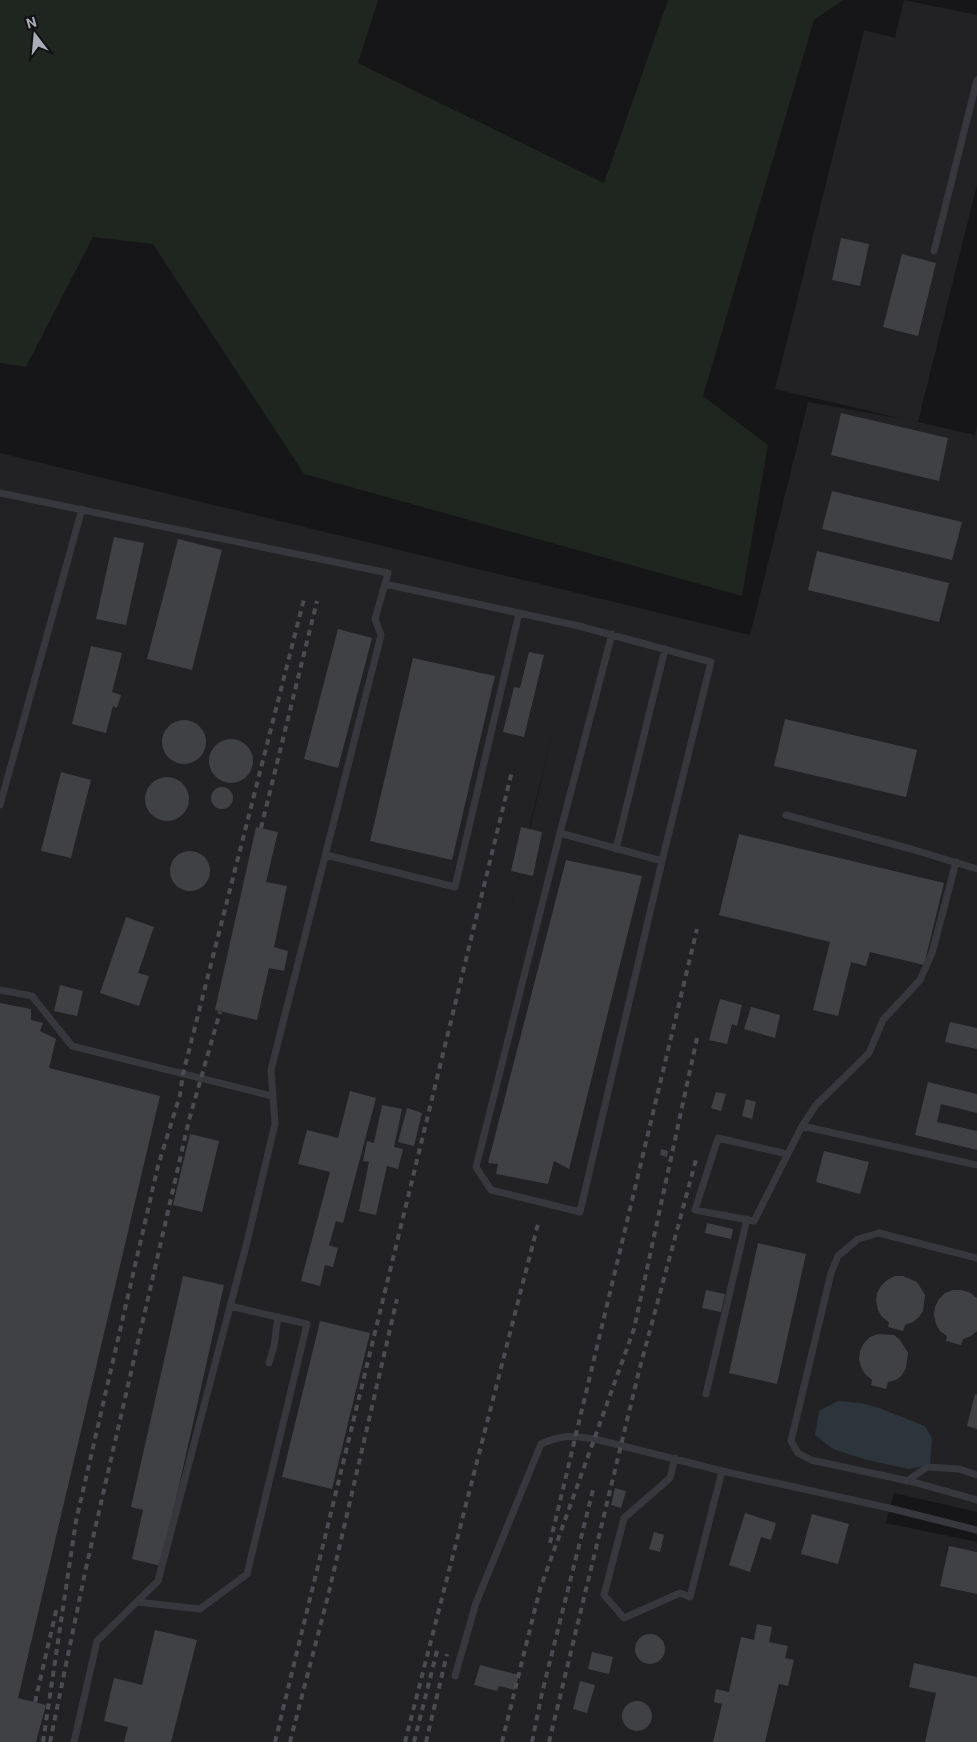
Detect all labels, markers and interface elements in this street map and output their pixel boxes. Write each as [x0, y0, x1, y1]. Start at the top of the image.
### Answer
north arrow [10, 10, 60, 60]
text: N [24, 13, 38, 32]

